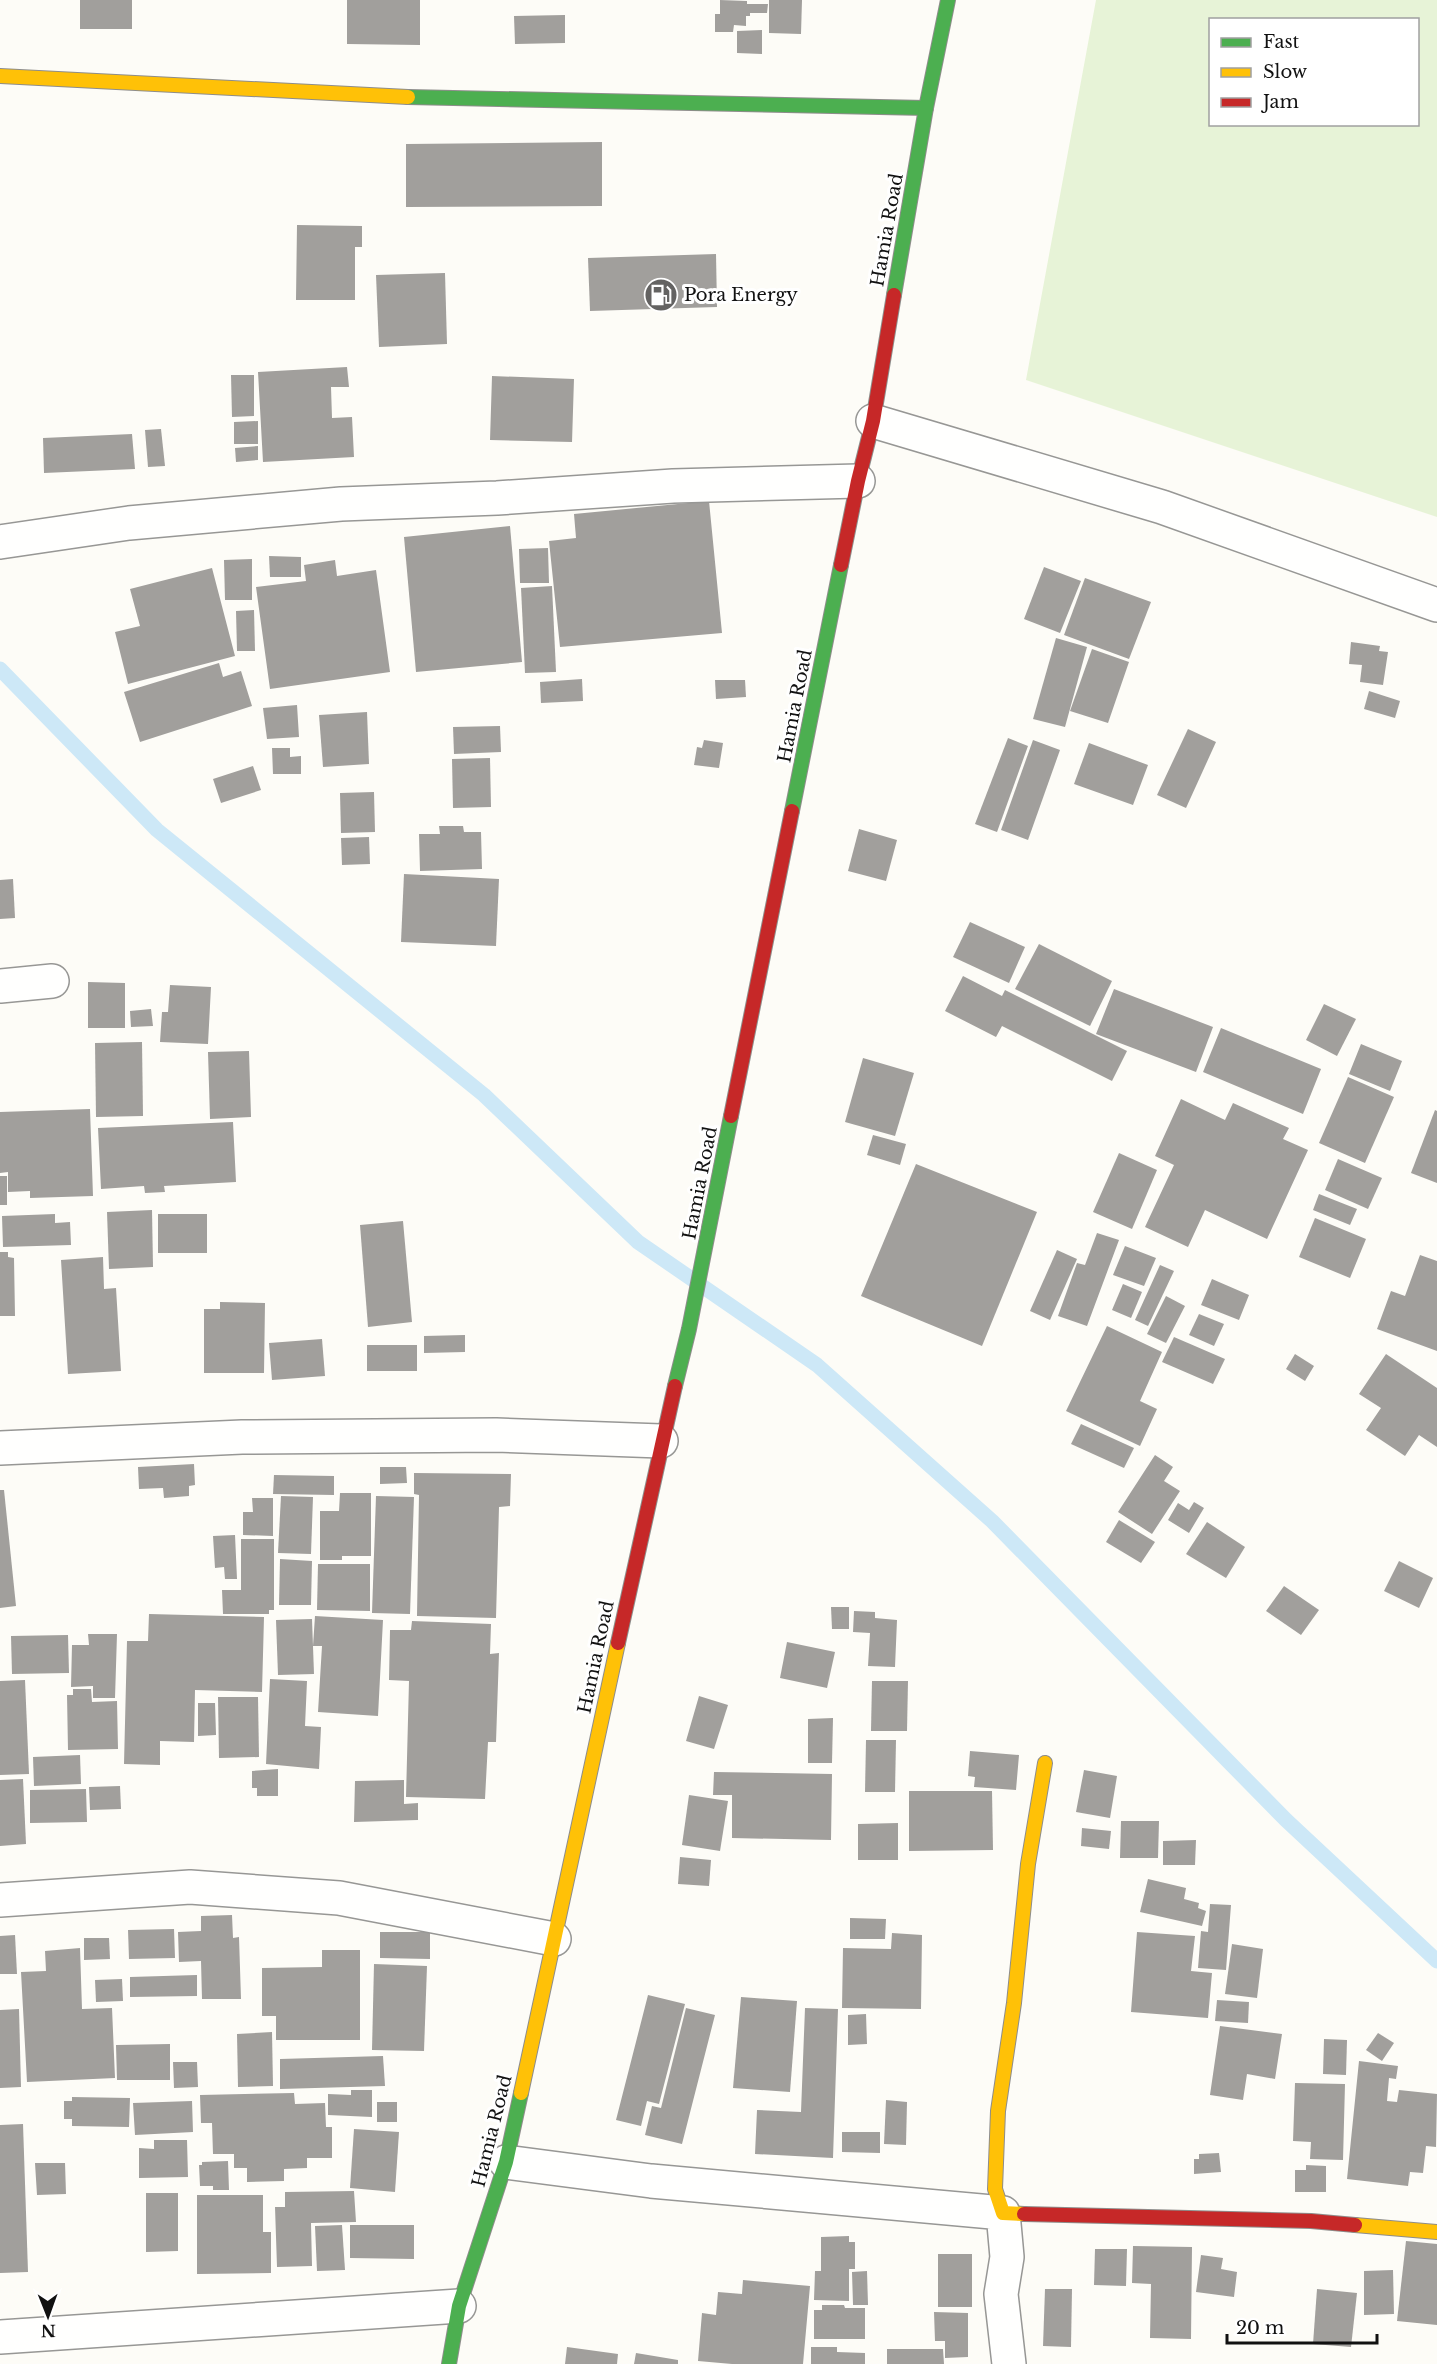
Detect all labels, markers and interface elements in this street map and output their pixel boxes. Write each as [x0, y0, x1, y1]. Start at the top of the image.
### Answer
legend [1209, 18, 1419, 126]
text: Fast [1263, 31, 1300, 53]
text: Slow [1263, 61, 1308, 83]
text: Jam [1261, 91, 1299, 113]
street label: Hamia Road [866, 172, 908, 288]
fuel station icon: Pora Energy [643, 277, 679, 313]
place label: Pora Energy [684, 284, 798, 306]
street label: Hamia Road [773, 647, 817, 765]
street label: Hamia Road [678, 1124, 722, 1242]
street label: Hamia Road [573, 1599, 619, 1715]
street label: Hamia Road [467, 2073, 517, 2189]
north arrow [18, 2286, 78, 2346]
scale bar [1227, 2307, 1377, 2345]
text: 20 m [1236, 2317, 1284, 2339]
text: N [41, 2321, 56, 2341]

